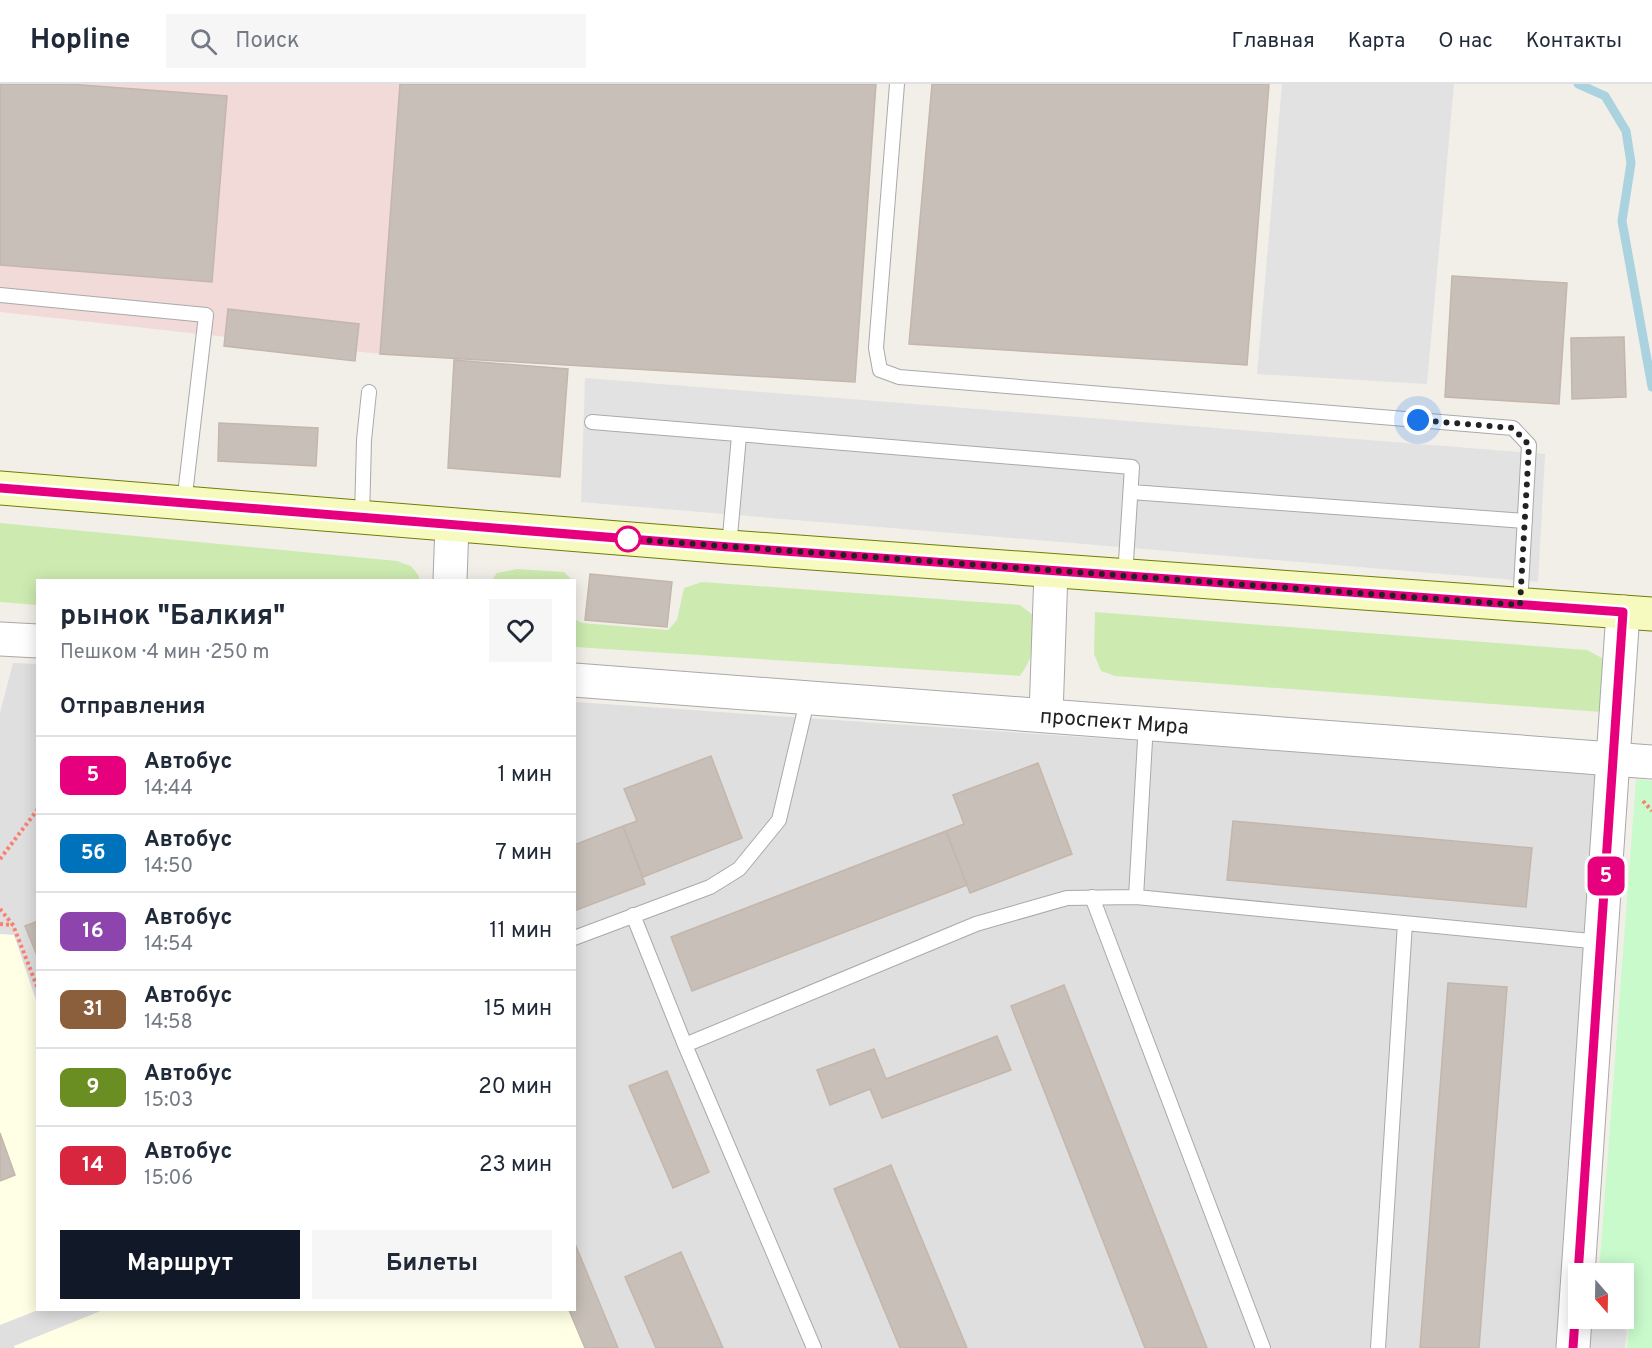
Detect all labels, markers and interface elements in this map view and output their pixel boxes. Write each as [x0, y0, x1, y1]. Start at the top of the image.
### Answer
search box [166, 14, 586, 68]
text: Hopline [30, 23, 130, 59]
icon: search [187, 25, 220, 58]
text: Поиск [235, 28, 300, 55]
text: Главная [1231, 28, 1315, 55]
text: Карта [1348, 28, 1405, 55]
text: О нас [1438, 28, 1493, 55]
text: Контакты [1526, 28, 1622, 55]
your location [1403, 405, 1433, 435]
unlabelled marker [615, 526, 641, 552]
text: рынок "Балкия" [60, 599, 286, 635]
button: heart [489, 599, 552, 662]
text: Пешком · 4 мин · 250 m [60, 640, 269, 666]
text: Отправления [60, 694, 205, 721]
street label: проспект Мира [1039, 703, 1190, 742]
text: Автобус [144, 749, 232, 776]
text: 5 [87, 762, 99, 789]
text: 1 мин [498, 762, 552, 789]
text: 14:44 [144, 776, 193, 802]
text: Автобус [144, 827, 232, 854]
text: 5б [81, 840, 105, 867]
text: 7 мин [495, 840, 552, 867]
text: 14:50 [144, 854, 193, 880]
line badge: 5 [1586, 856, 1626, 896]
text: 5 [1600, 863, 1612, 890]
text: Автобус [144, 905, 232, 932]
text: 16 [82, 918, 104, 945]
text: 11 мин [489, 918, 552, 945]
text: 14:54 [144, 932, 193, 958]
text: Автобус [144, 983, 232, 1010]
text: 31 [83, 996, 103, 1023]
text: 15 мин [484, 996, 552, 1023]
text: 14:58 [144, 1010, 193, 1036]
text: Автобус [144, 1061, 232, 1088]
text: 9 [87, 1074, 99, 1101]
text: 20 мин [478, 1074, 552, 1101]
text: 15:03 [144, 1088, 193, 1114]
text: Автобус [144, 1139, 232, 1166]
text: 14 [82, 1152, 104, 1179]
text: 23 мин [479, 1152, 552, 1179]
text: 15:06 [144, 1166, 193, 1192]
button: Маршрут [60, 1230, 300, 1299]
button: Билеты [312, 1230, 552, 1299]
north arrow [1568, 1263, 1634, 1329]
map controls [1568, 1263, 1634, 1329]

